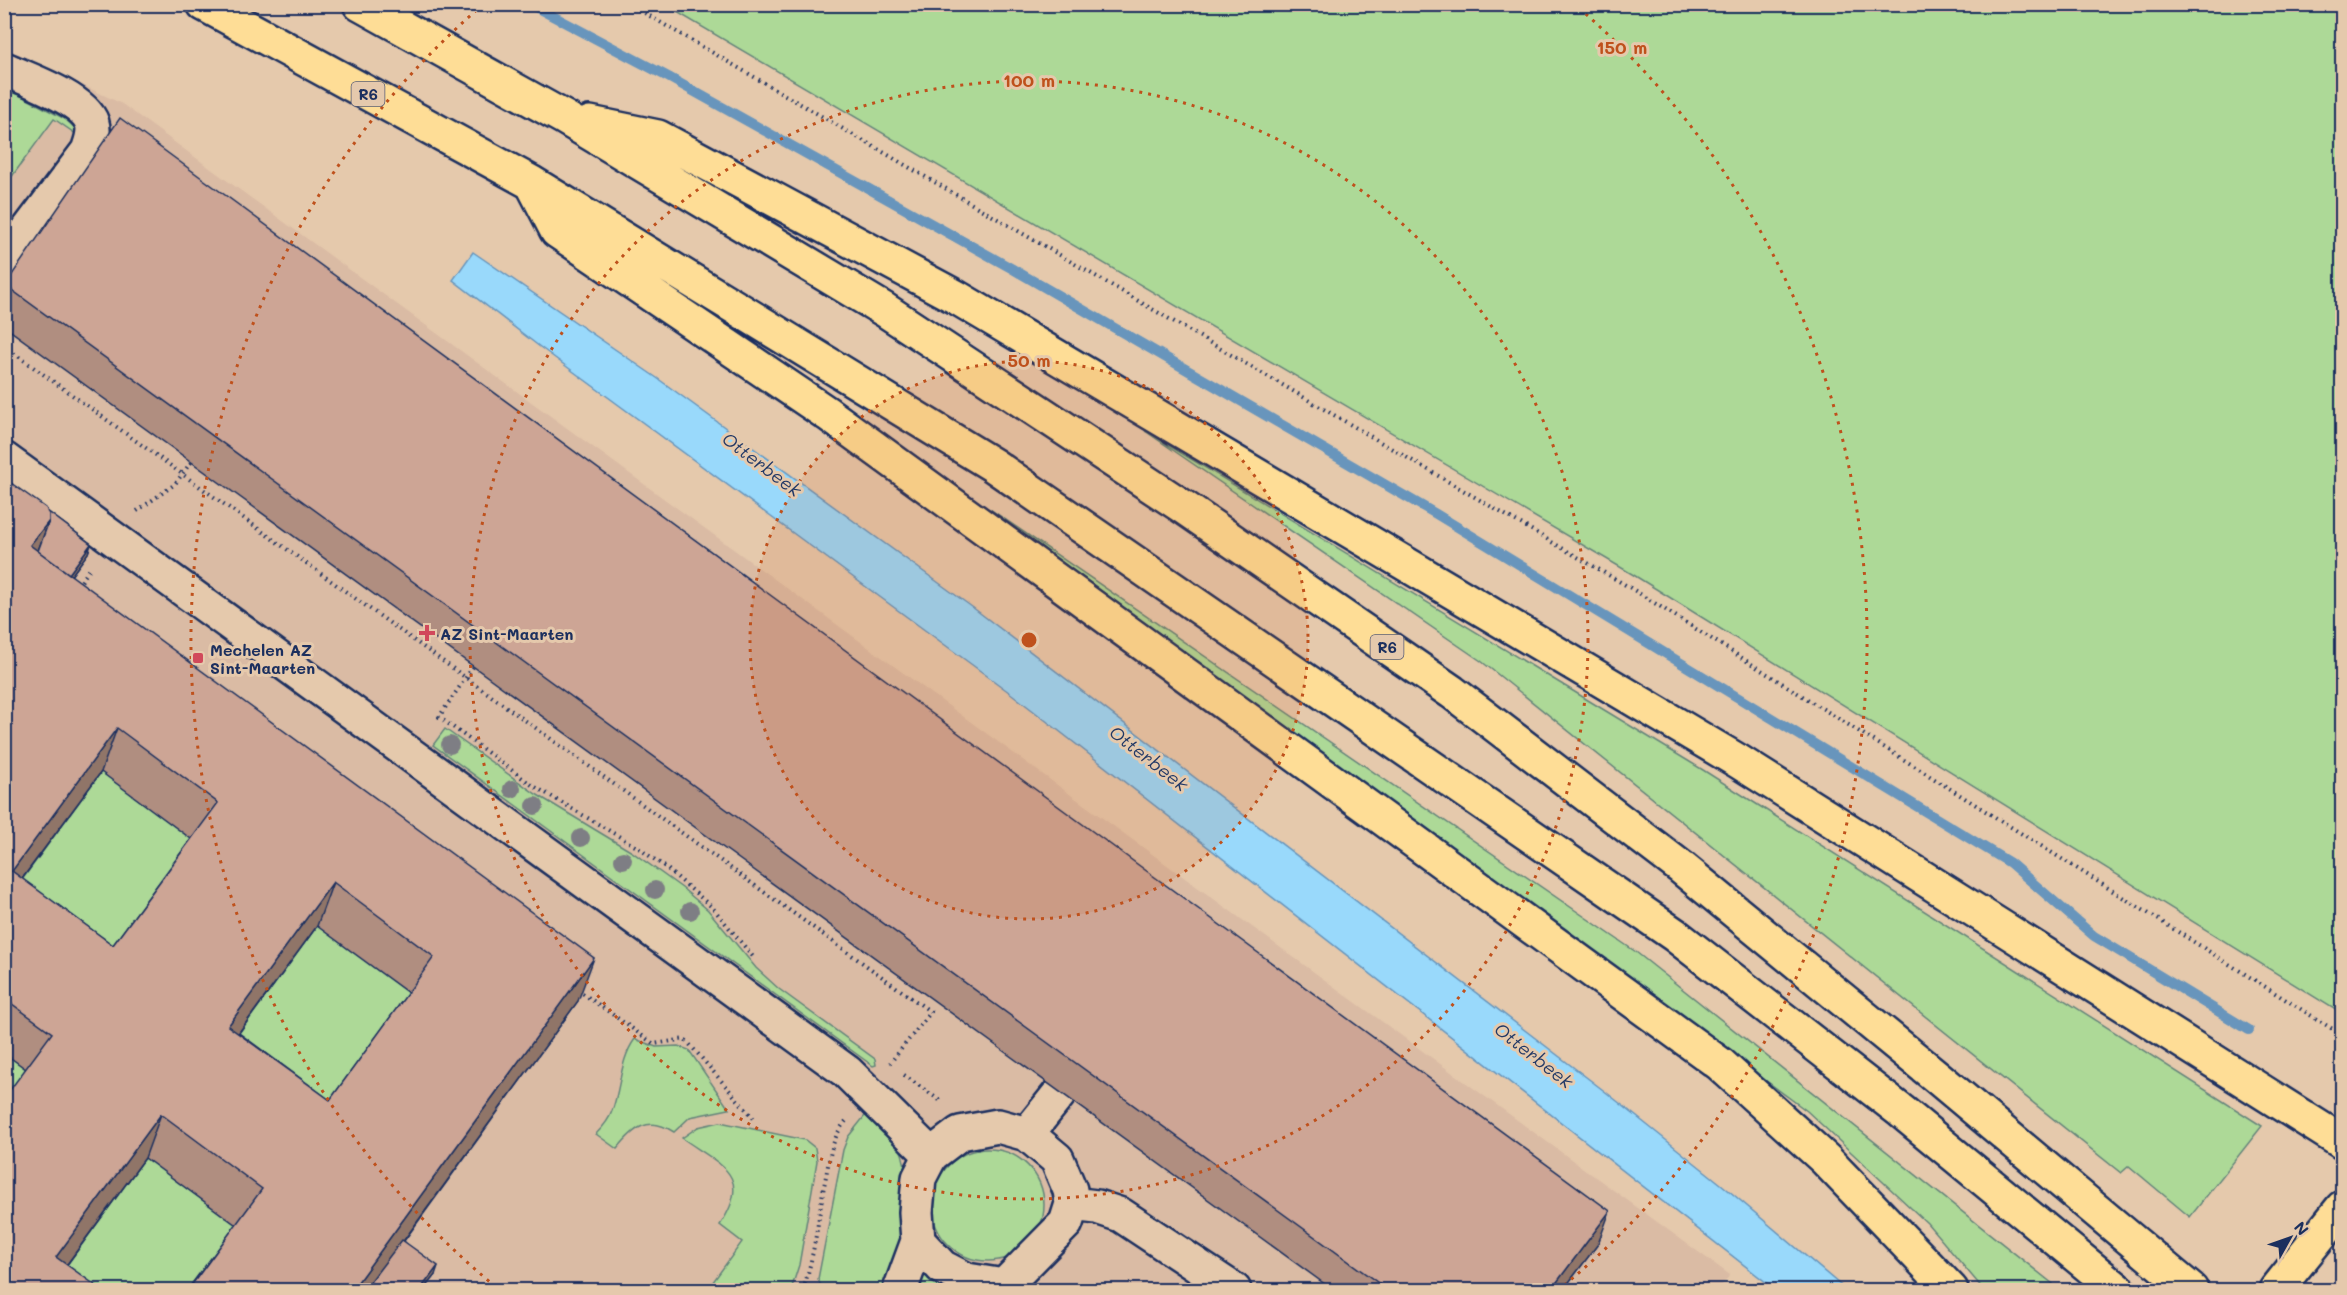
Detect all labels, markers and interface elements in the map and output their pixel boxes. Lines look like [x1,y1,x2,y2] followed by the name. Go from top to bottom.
[1597,35,1647,59] text: 150 m
[1003,68,1055,92] text: 100 m
[352,82,385,106] road number: R6
[1008,348,1050,372] text: 50 m
[717,426,807,502] water label: Otterbeek
[440,623,574,644] place label: AZ Sint-Maarten
[418,624,436,642] marker: AZ Sint-Maarten
[1019,630,1039,650] centre of rings
[1370,635,1404,659] road number: R6
[210,639,315,678] place label: Mechelen AZ Sint-Maarten
[191,651,205,665] marker: Mechelen AZ Sint-Maarten
[1105,720,1194,797] water label: Otterbeek
[1490,1017,1579,1094] water label: Otterbeek
[2260,1208,2320,1268] north arrow
[2290,1217,2314,1239] text: N

